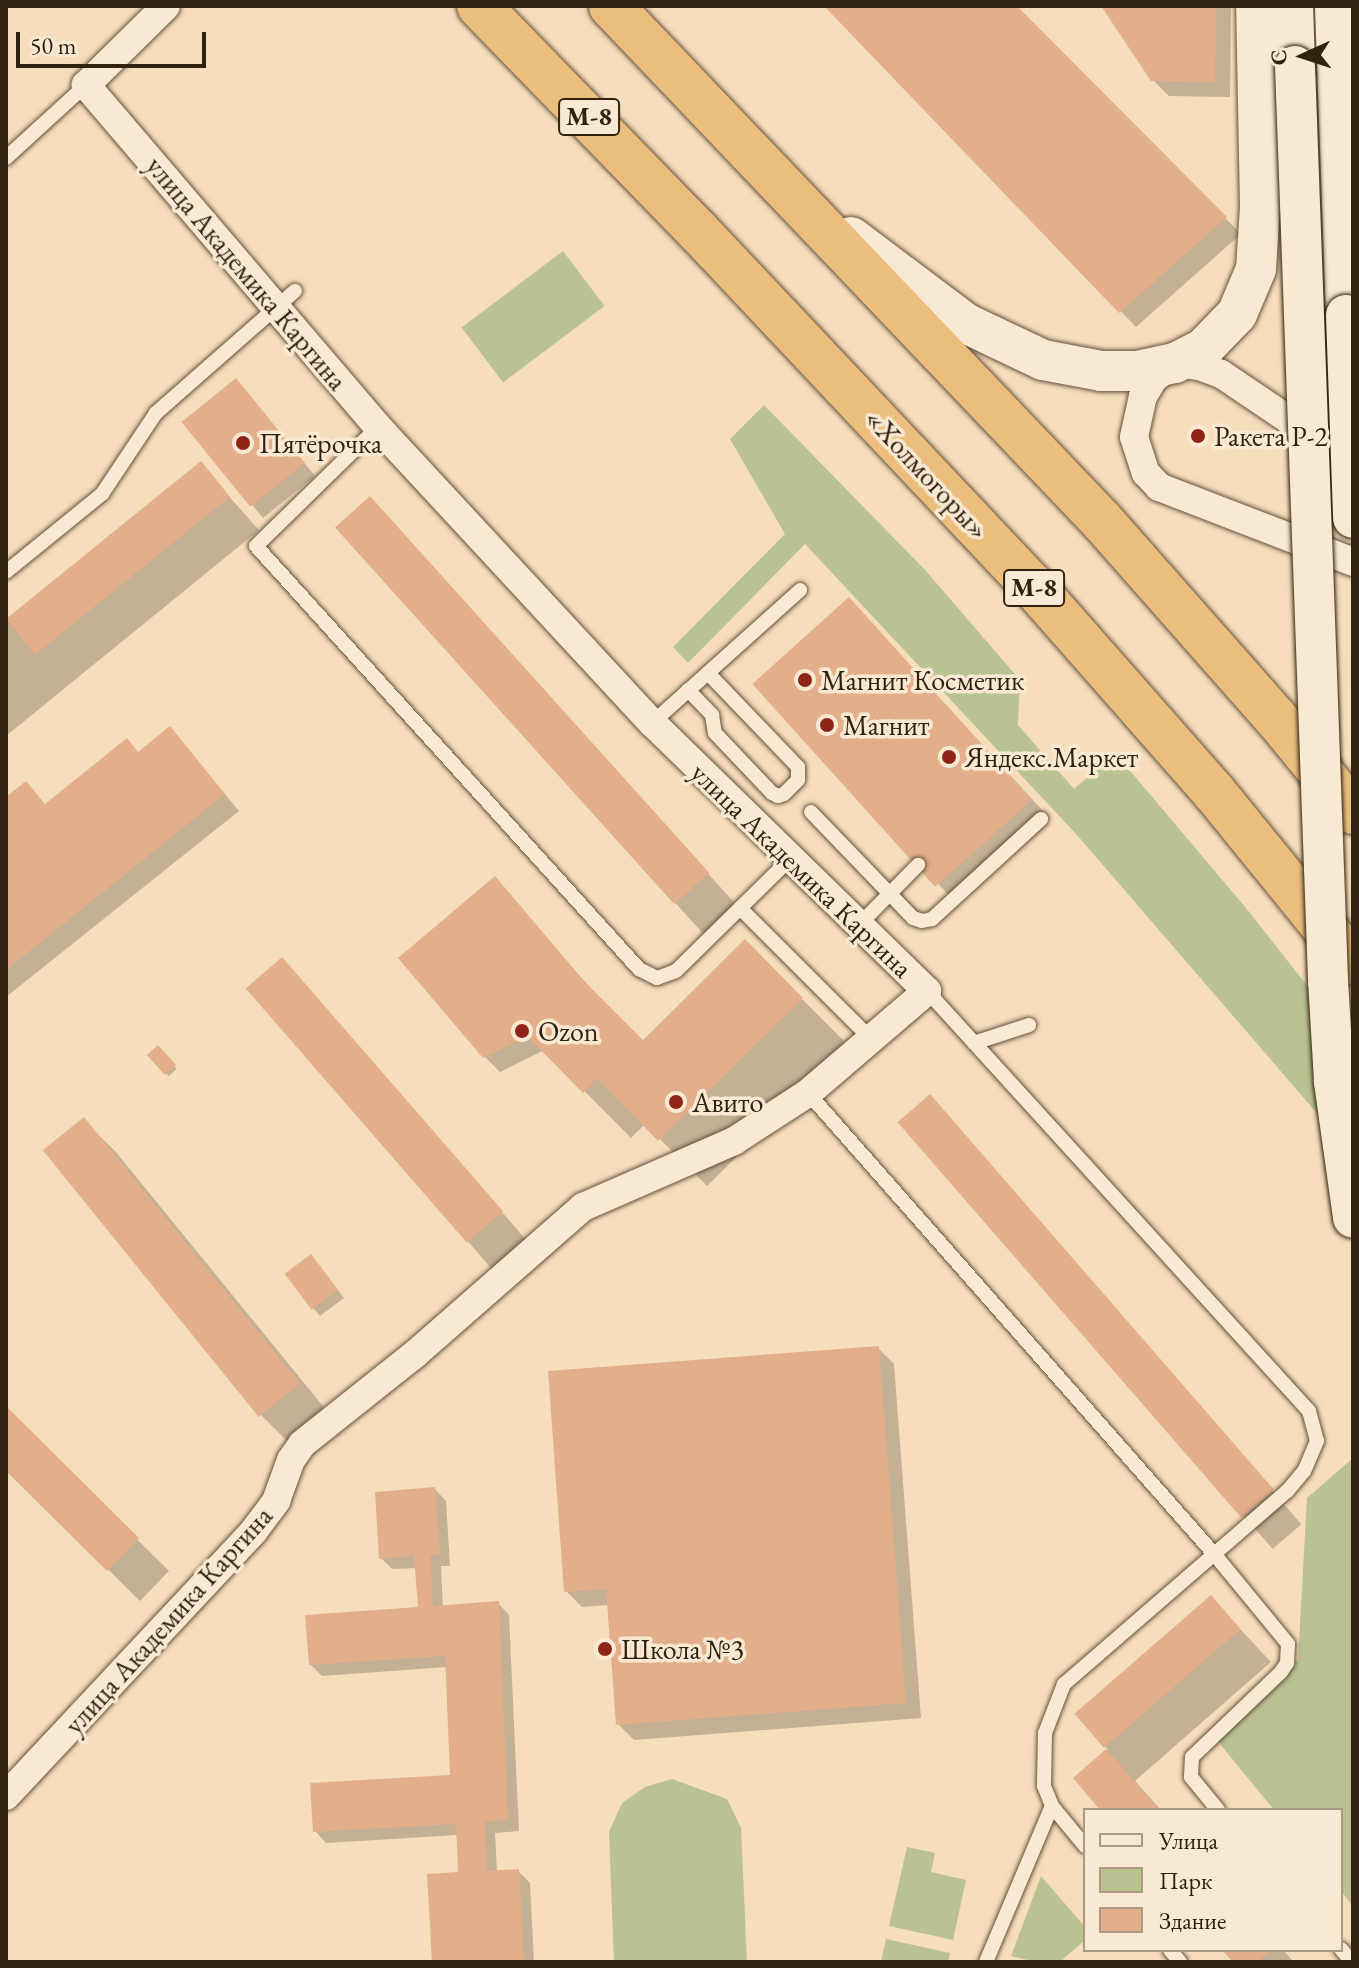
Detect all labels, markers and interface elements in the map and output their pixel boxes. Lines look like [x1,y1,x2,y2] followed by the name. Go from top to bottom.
[20,16,210,66] scale bar
[1263,16,1343,96] north arrow
[30,30,77,61] text: 50 m
[1264,49,1293,66] text: С
[557,95,621,139] road number: М-8
[139,149,355,397] street label: улица Академика Каргина
[858,402,996,546] street label: «Холмогоры»
[1214,419,1328,453] place label: Ракета Р-2
[259,426,382,460] place label: Пятёрочка
[1189,427,1207,445] marker: Ракета Р-2
[234,434,252,452] marker: Пятёрочка
[1002,566,1066,610] road number: М-8
[821,663,1024,697] place label: Магнит Косметик
[796,671,814,689] marker: Магнит Косметик
[843,708,930,742] place label: Магнит
[818,716,836,734] marker: Магнит
[965,740,1138,774] place label: Яндекс.Маркет
[940,748,958,766] marker: Яндекс.Маркет
[684,756,920,984] street label: улица Академика Каргина
[538,1014,599,1048] place label: Ozon
[513,1022,531,1040] marker: Ozon
[692,1085,763,1119] place label: Авито
[667,1093,685,1111] marker: Авито
[57,1499,279,1741] street label: улица Академика Каргина
[621,1632,744,1666] place label: Школа №3
[596,1640,614,1658] marker: Школа №3
[1083,1808,1343,1952] legend
[1159,1825,1218,1856] text: Улица
[1159,1865,1212,1896] text: Парк
[1159,1905,1226,1936] text: Здание

